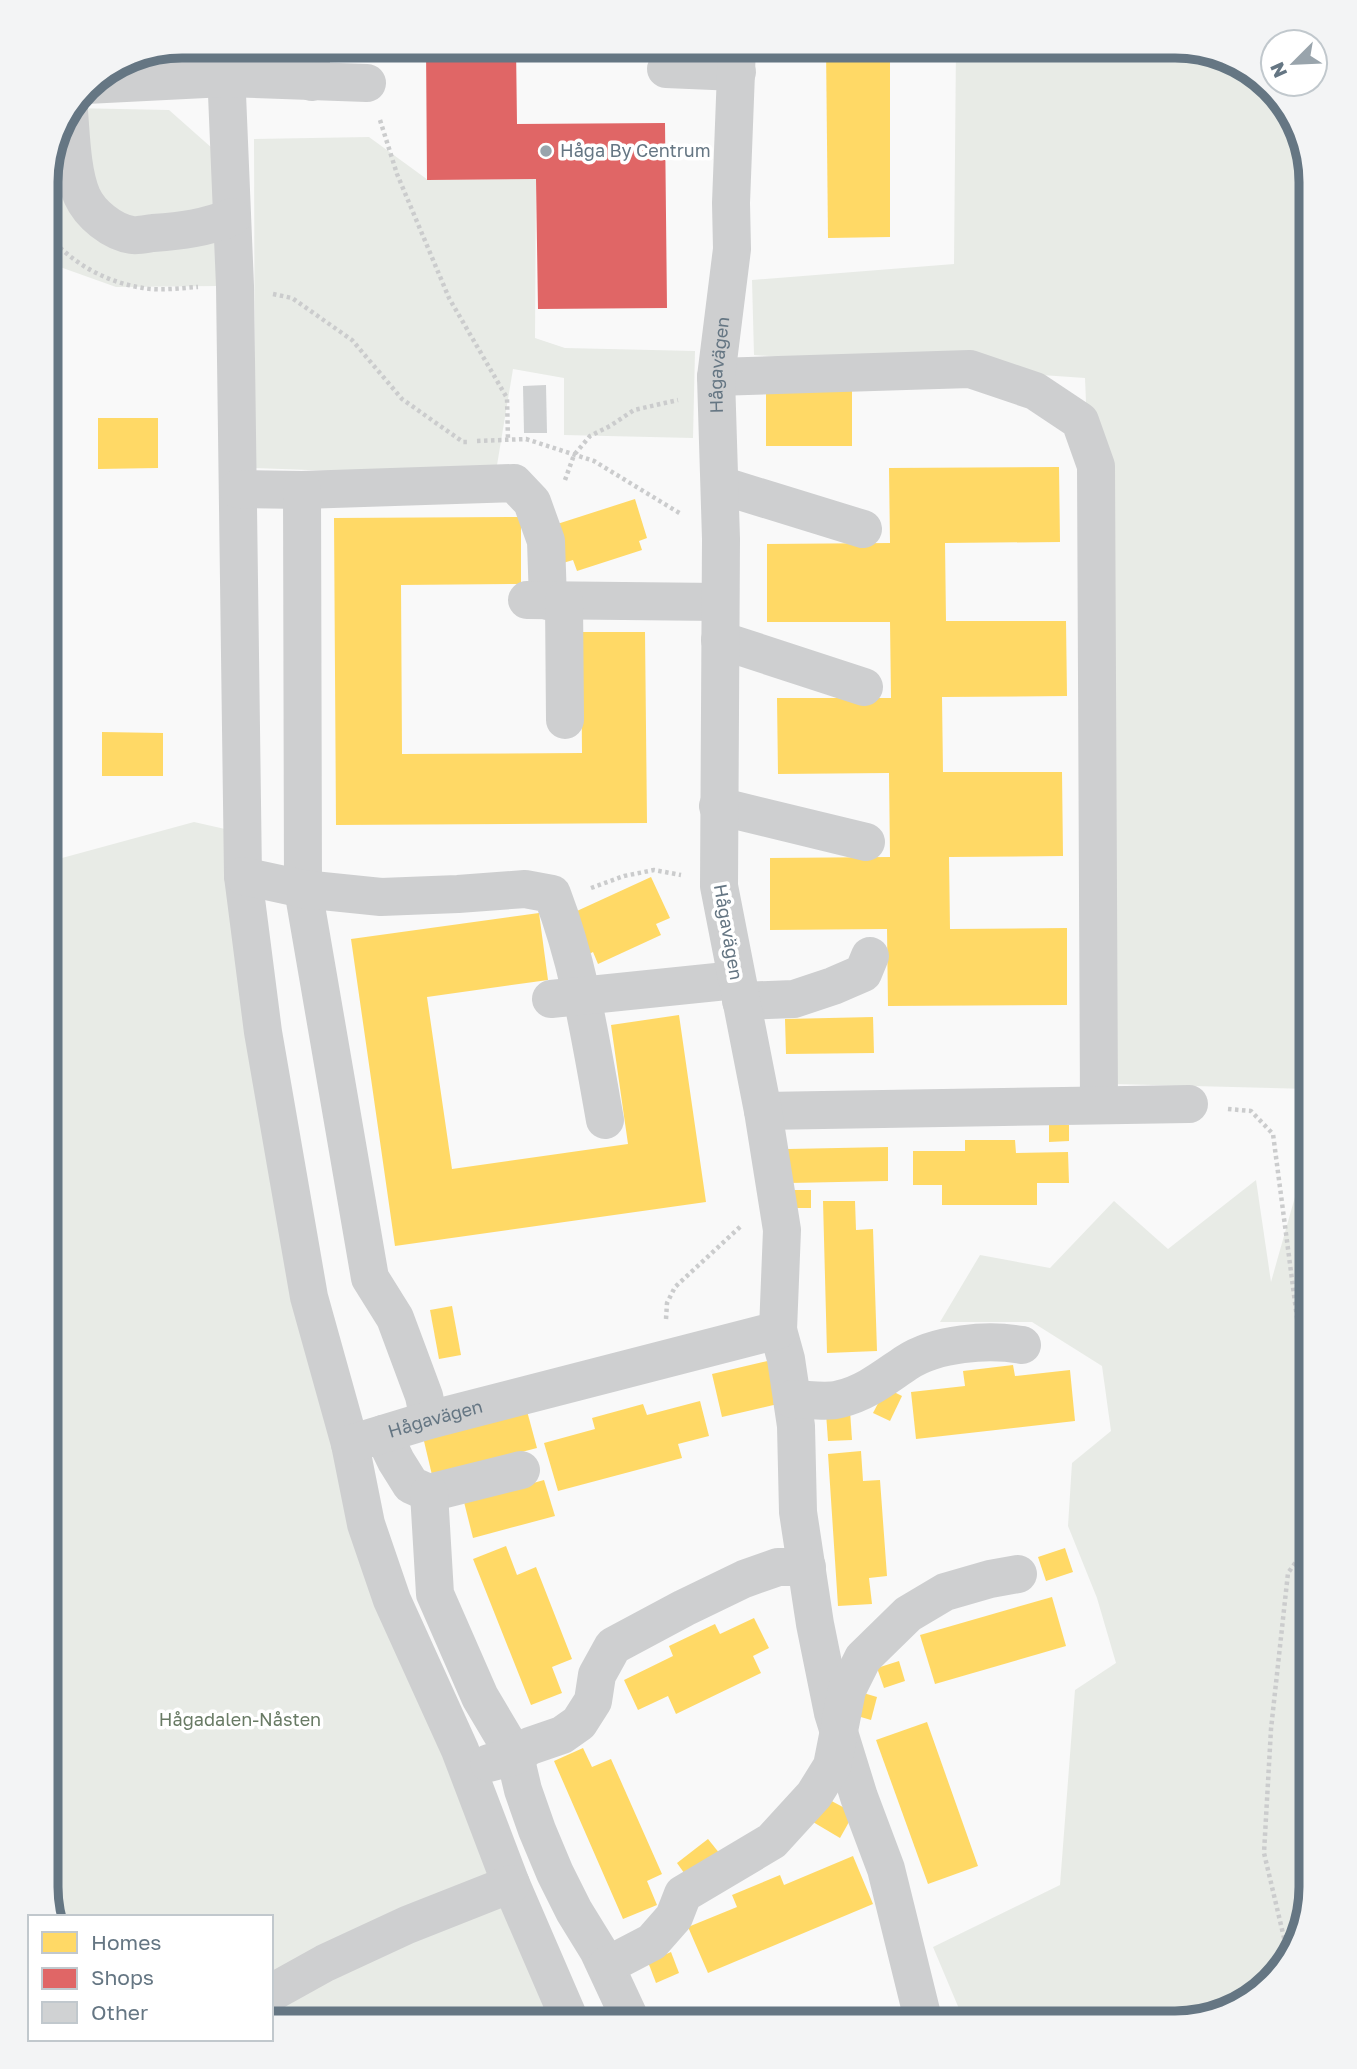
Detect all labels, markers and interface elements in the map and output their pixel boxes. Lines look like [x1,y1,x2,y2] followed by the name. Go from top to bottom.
[1259,28,1329,98] north arrow
[1265,59,1291,81] text: N
[560,139,711,161] place label: Håga By Centrum
[538,143,554,159] marker: Håga By Centrum
[704,315,733,414] street label: Hågavägen
[710,882,748,982] street label: Hågavägen
[385,1395,485,1442] street label: Hågavägen
[159,1708,321,1730] park label: Hågadalen-Nåsten
[28,1915,273,2041] legend
[91,1929,161,1955] text: Homes
[91,1964,154,1990] text: Shops
[91,1999,148,2025] text: Other

